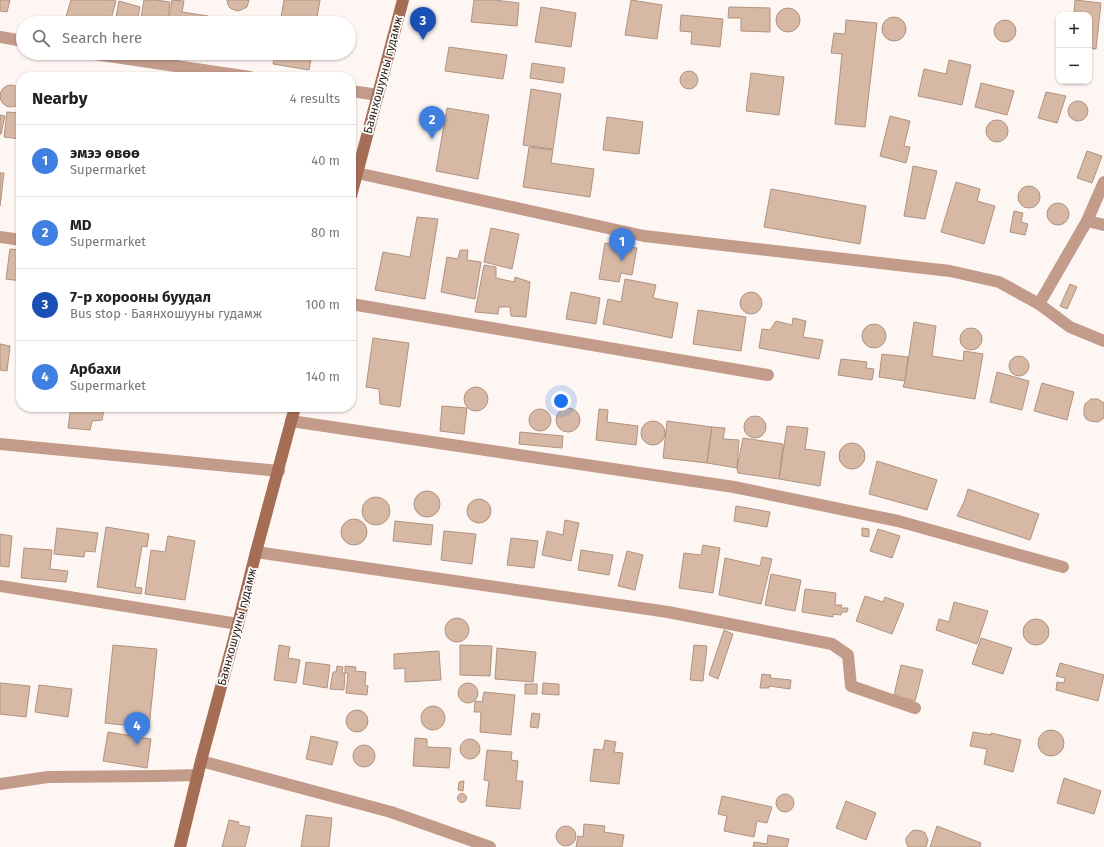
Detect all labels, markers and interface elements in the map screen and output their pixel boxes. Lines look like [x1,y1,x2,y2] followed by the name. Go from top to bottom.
[410,7,436,40] pin: 3
[1056,12,1092,84] map controls
[1056,12,1092,48] button: +
[361,14,406,135] street label: Баянхошууны гудамж
[16,16,356,60] search box
[30,27,52,49] icon: search
[62,29,142,47] text: Search here
[1056,48,1092,84] button: −
[32,88,87,109] text: Nearby
[290,91,340,106] text: 4 results
[419,106,445,139] pin: 2
[70,144,140,162] text: эмээ өвөө
[42,153,48,168] text: 1
[311,153,340,168] text: 40 m
[70,162,146,177] text: Supermarket
[70,216,92,234] text: MD
[42,225,48,240] text: 2
[311,225,340,240] text: 80 m
[609,228,635,261] pin: 1
[70,234,146,249] text: Supermarket
[70,288,211,306] text: 7-р хорооны буудал
[42,297,48,312] text: 3
[305,297,340,312] text: 100 m
[70,306,262,321] text: Bus stop · Баянхошууны гудамж
[70,360,121,378] text: Арбахи
[41,369,49,384] text: 4
[306,369,340,384] text: 140 m
[70,378,146,393] text: Supermarket
[551,391,571,411] your location
[215,566,260,687] street label: Баянхошууны гудамж
[124,712,150,745] pin: 4

